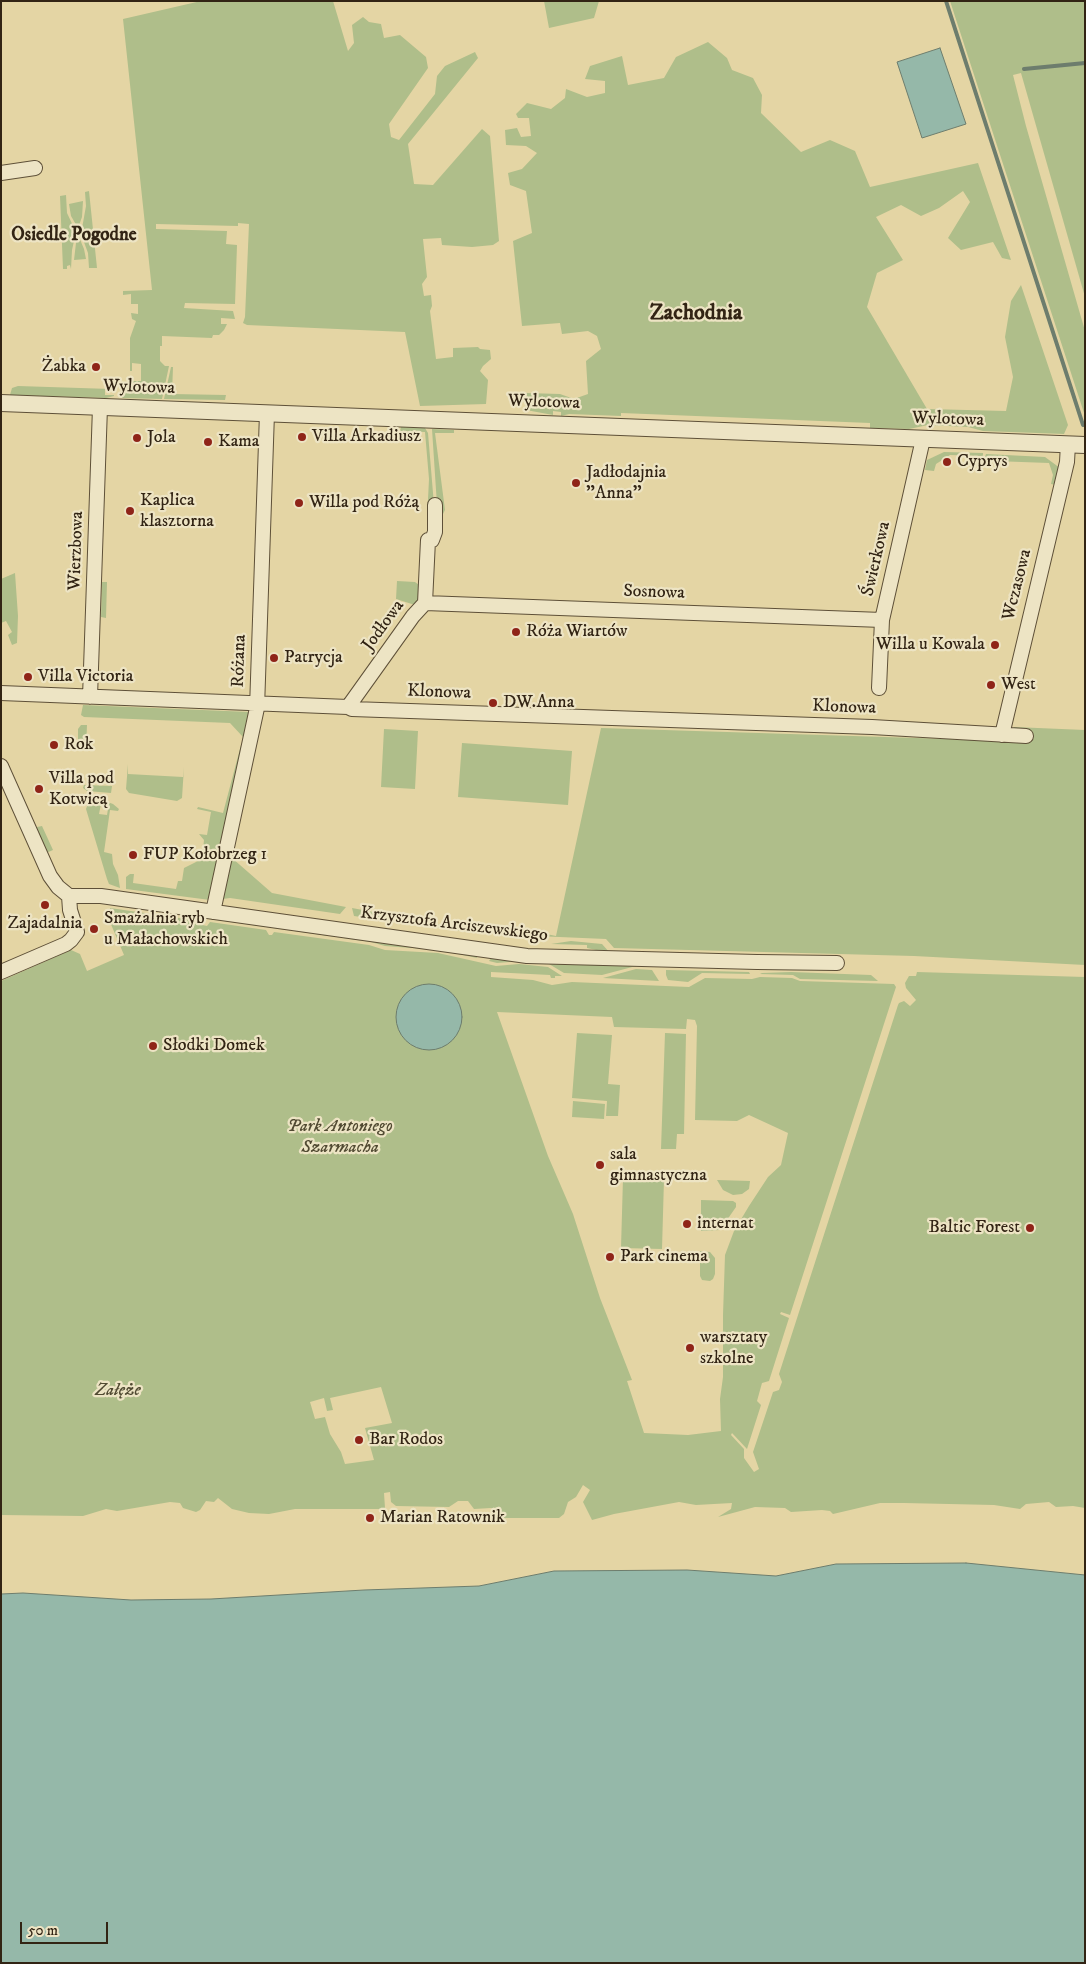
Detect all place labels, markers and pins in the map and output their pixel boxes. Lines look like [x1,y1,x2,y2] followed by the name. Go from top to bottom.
[42,356,86,378] place label: Żabka
[90,361,102,373] marker: Żabka
[312,426,421,448] place label: Villa Arkadiusz
[147,427,176,449] place label: Jola
[218,431,259,453] place label: Kama
[296,431,308,443] marker: Villa Arkadiusz
[131,432,143,444] marker: Jola
[202,436,214,448] marker: Kama
[957,451,1008,473] place label: Cyprys
[941,456,953,468] marker: Cyprys
[586,462,666,504] place label: Jadłodajnia "Anna"
[570,477,582,489] marker: Jadłodajnia "Anna"
[140,490,214,532] place label: Kaplica klasztorna
[309,492,419,514] place label: Willa pod Różą
[293,497,305,509] marker: Willa pod Różą
[124,505,136,517] marker: Kaplica klasztorna
[526,621,627,643] place label: Róża Wiartów
[510,626,522,638] marker: Róża Wiartów
[876,634,985,656] place label: Willa u Kowala
[989,639,1001,651] marker: Willa u Kowala
[284,647,343,669] place label: Patrycja
[268,652,280,664] marker: Patrycja
[38,666,133,688] place label: Villa Victoria
[22,671,34,683] marker: Villa Victoria
[1001,674,1036,696] place label: West
[985,679,997,691] marker: West
[503,692,574,714] place label: DW.Anna
[487,697,499,709] marker: DW.Anna
[64,734,94,756] place label: Rok
[48,739,60,751] marker: Rok
[49,768,114,811] place label: Villa pod Kotwicą
[33,783,45,795] marker: Villa pod Kotwicą
[143,844,267,866] place label: FUP Kołobrzeg 1
[127,849,139,861] marker: FUP Kołobrzeg 1
[39,899,51,911] marker: Zajadalnia
[104,908,228,951] place label: Smażalnia ryb u Małachowskich
[8,913,82,935] place label: Zajadalnia
[88,923,100,935] marker: Smażalnia ryb u Małachowskich
[163,1035,265,1057] place label: Słodki Domek
[147,1040,159,1052] marker: Słodki Domek
[610,1144,707,1186] place label: sala gimnastyczna
[594,1159,606,1171] marker: sala gimnastyczna
[697,1213,754,1235] place label: internat
[929,1217,1020,1239] place label: Baltic Forest
[681,1218,693,1230] marker: internat
[1024,1222,1036,1234] marker: Baltic Forest
[620,1246,708,1268] place label: Park cinema
[604,1251,616,1263] marker: Park cinema
[700,1327,767,1370] place label: warsztaty szkolne
[684,1342,696,1354] marker: warsztaty szkolne
[369,1429,443,1451] place label: Bar Rodos
[353,1434,365,1446] marker: Bar Rodos
[380,1507,505,1529] place label: Marian Ratownik
[364,1512,376,1524] marker: Marian Ratownik

